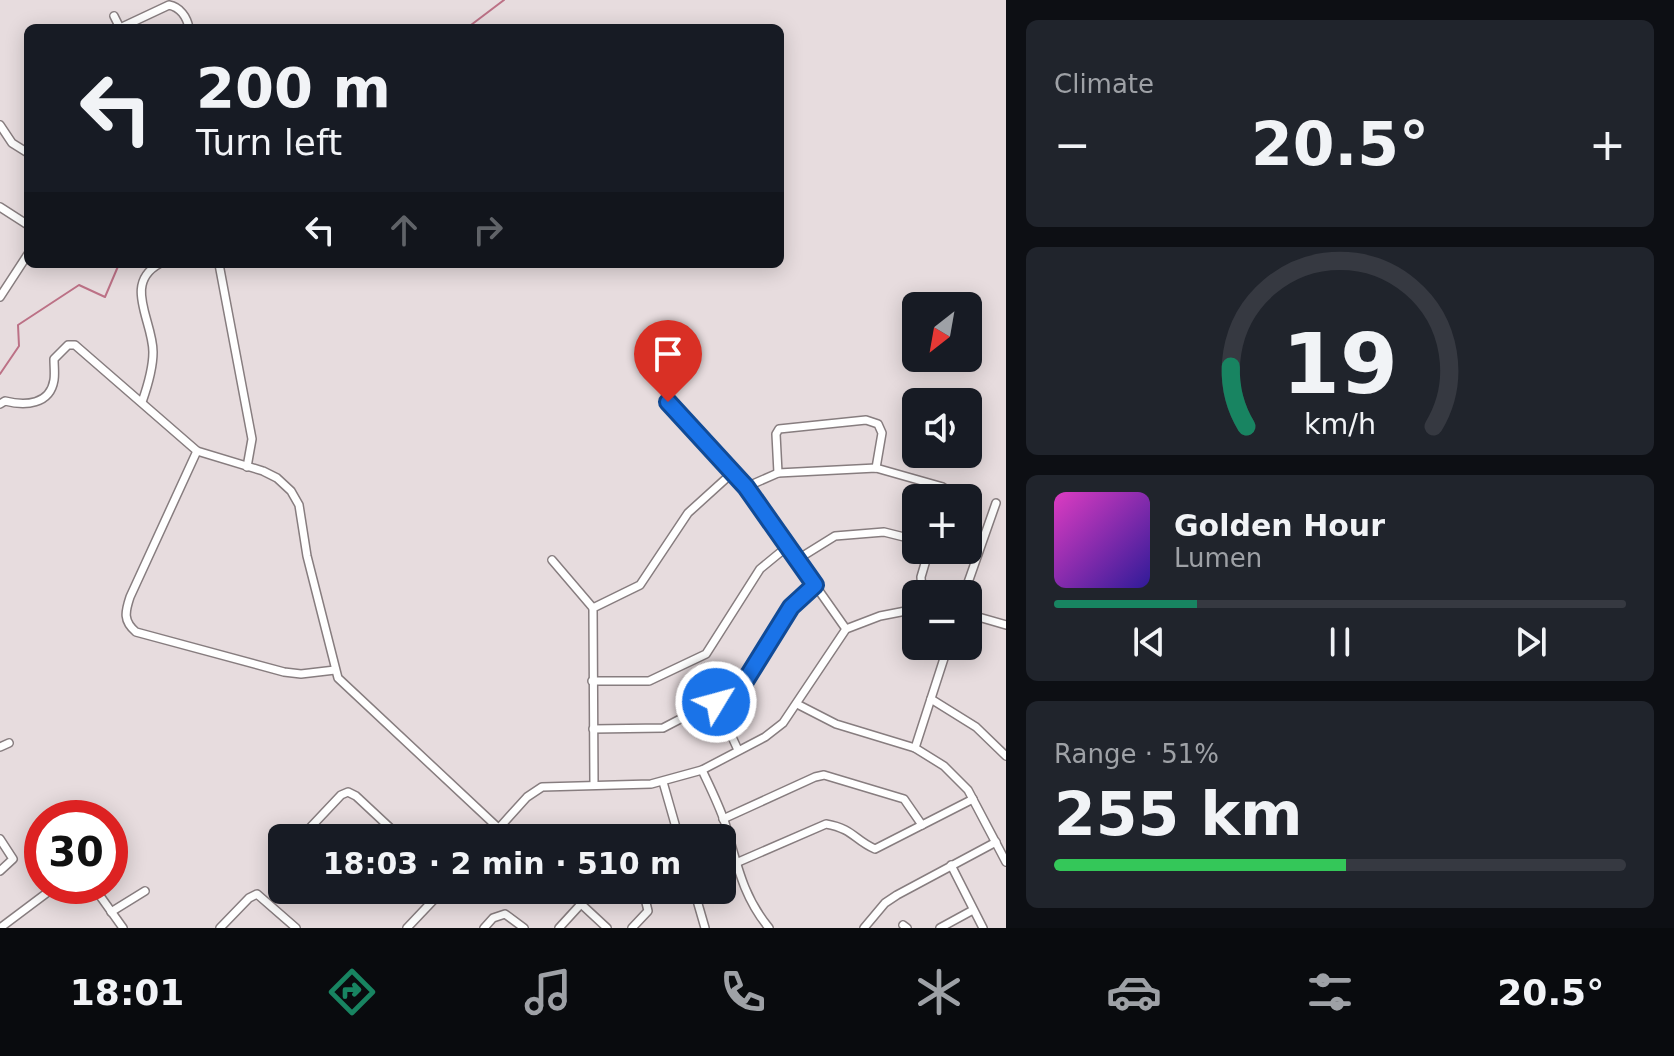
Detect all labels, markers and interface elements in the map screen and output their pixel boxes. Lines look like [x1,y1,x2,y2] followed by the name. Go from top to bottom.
[196,55,391,120] text: 200 m
[64,56,168,160] icon: left
[1054,69,1154,99] text: Climate
[1251,109,1429,179] text: 20.5°
[1054,119,1091,170] text: −
[1589,119,1626,170] text: +
[196,122,342,163] text: Turn left
[298,208,342,252] icon: left
[382,208,426,252] icon: ahead
[466,208,510,252] icon: right
[902,292,982,372] north arrow
[902,292,982,660] map controls
[1282,315,1398,412] text: 19
[634,320,702,402] pin
[646,332,690,376] icon: arrive
[902,388,982,468] button: sound
[1304,407,1376,441] text: km/h
[902,484,982,564] button: +
[1174,508,1385,543] text: Golden Hour
[1174,543,1262,573] text: Lumen
[902,580,982,660] button: −
[1127,620,1171,664] icon: previous
[1318,620,1362,664] icon: pause
[1509,620,1553,664] icon: next
[674,660,758,744] position arrow
[1054,739,1219,769] text: Range · 51%
[1054,779,1303,849] text: 255 km
[24,800,128,904] speed limit sign: 30
[323,846,681,881] text: 18:03 · 2 min · 510 m
[324,964,380,1020] icon: directions
[520,964,576,1020] icon: music
[715,964,771,1020] icon: phone
[911,964,967,1020] icon: climate
[1106,964,1162,1020] icon: car
[1302,964,1358,1020] icon: filters
[70,972,184,1013] text: 18:01
[1497,972,1604,1013] text: 20.5°

